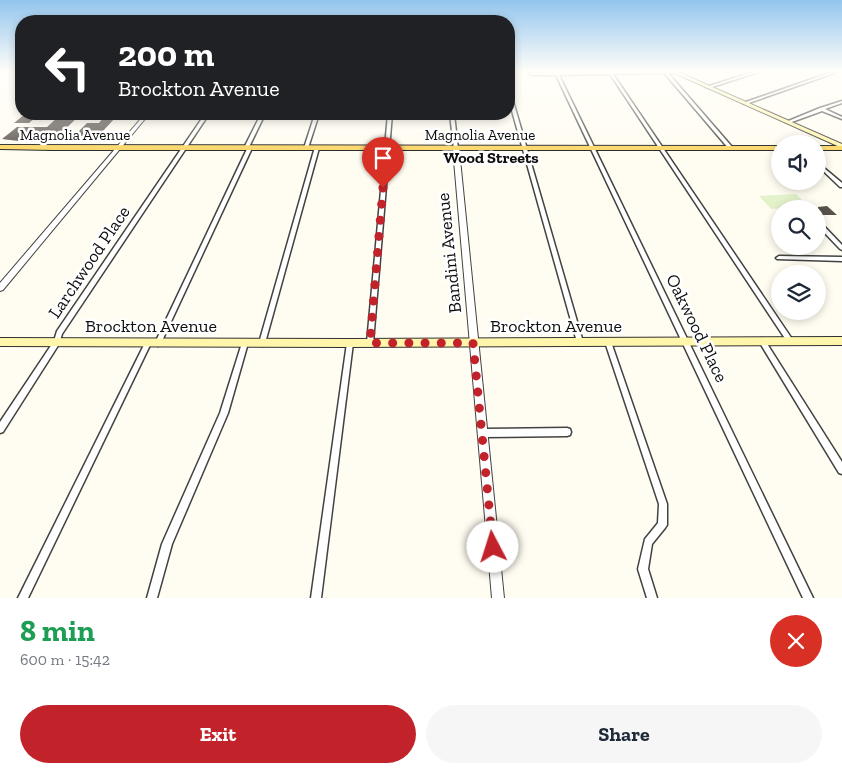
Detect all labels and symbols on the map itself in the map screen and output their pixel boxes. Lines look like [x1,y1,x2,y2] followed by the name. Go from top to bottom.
[20,126,130,144] street label: Magnolia Avenue
[425,126,535,144] street label: Magnolia Avenue
[362,137,404,188] pin
[443,148,539,167] district label: Wood Streets
[432,192,466,314] street label: Bandini Avenue
[43,202,135,322] street label: Larchwood Place
[661,270,733,386] street label: Oakwood Place
[85,315,217,337] street label: Brockton Avenue
[490,315,622,337] street label: Brockton Avenue
[466,520,518,572] position arrow

